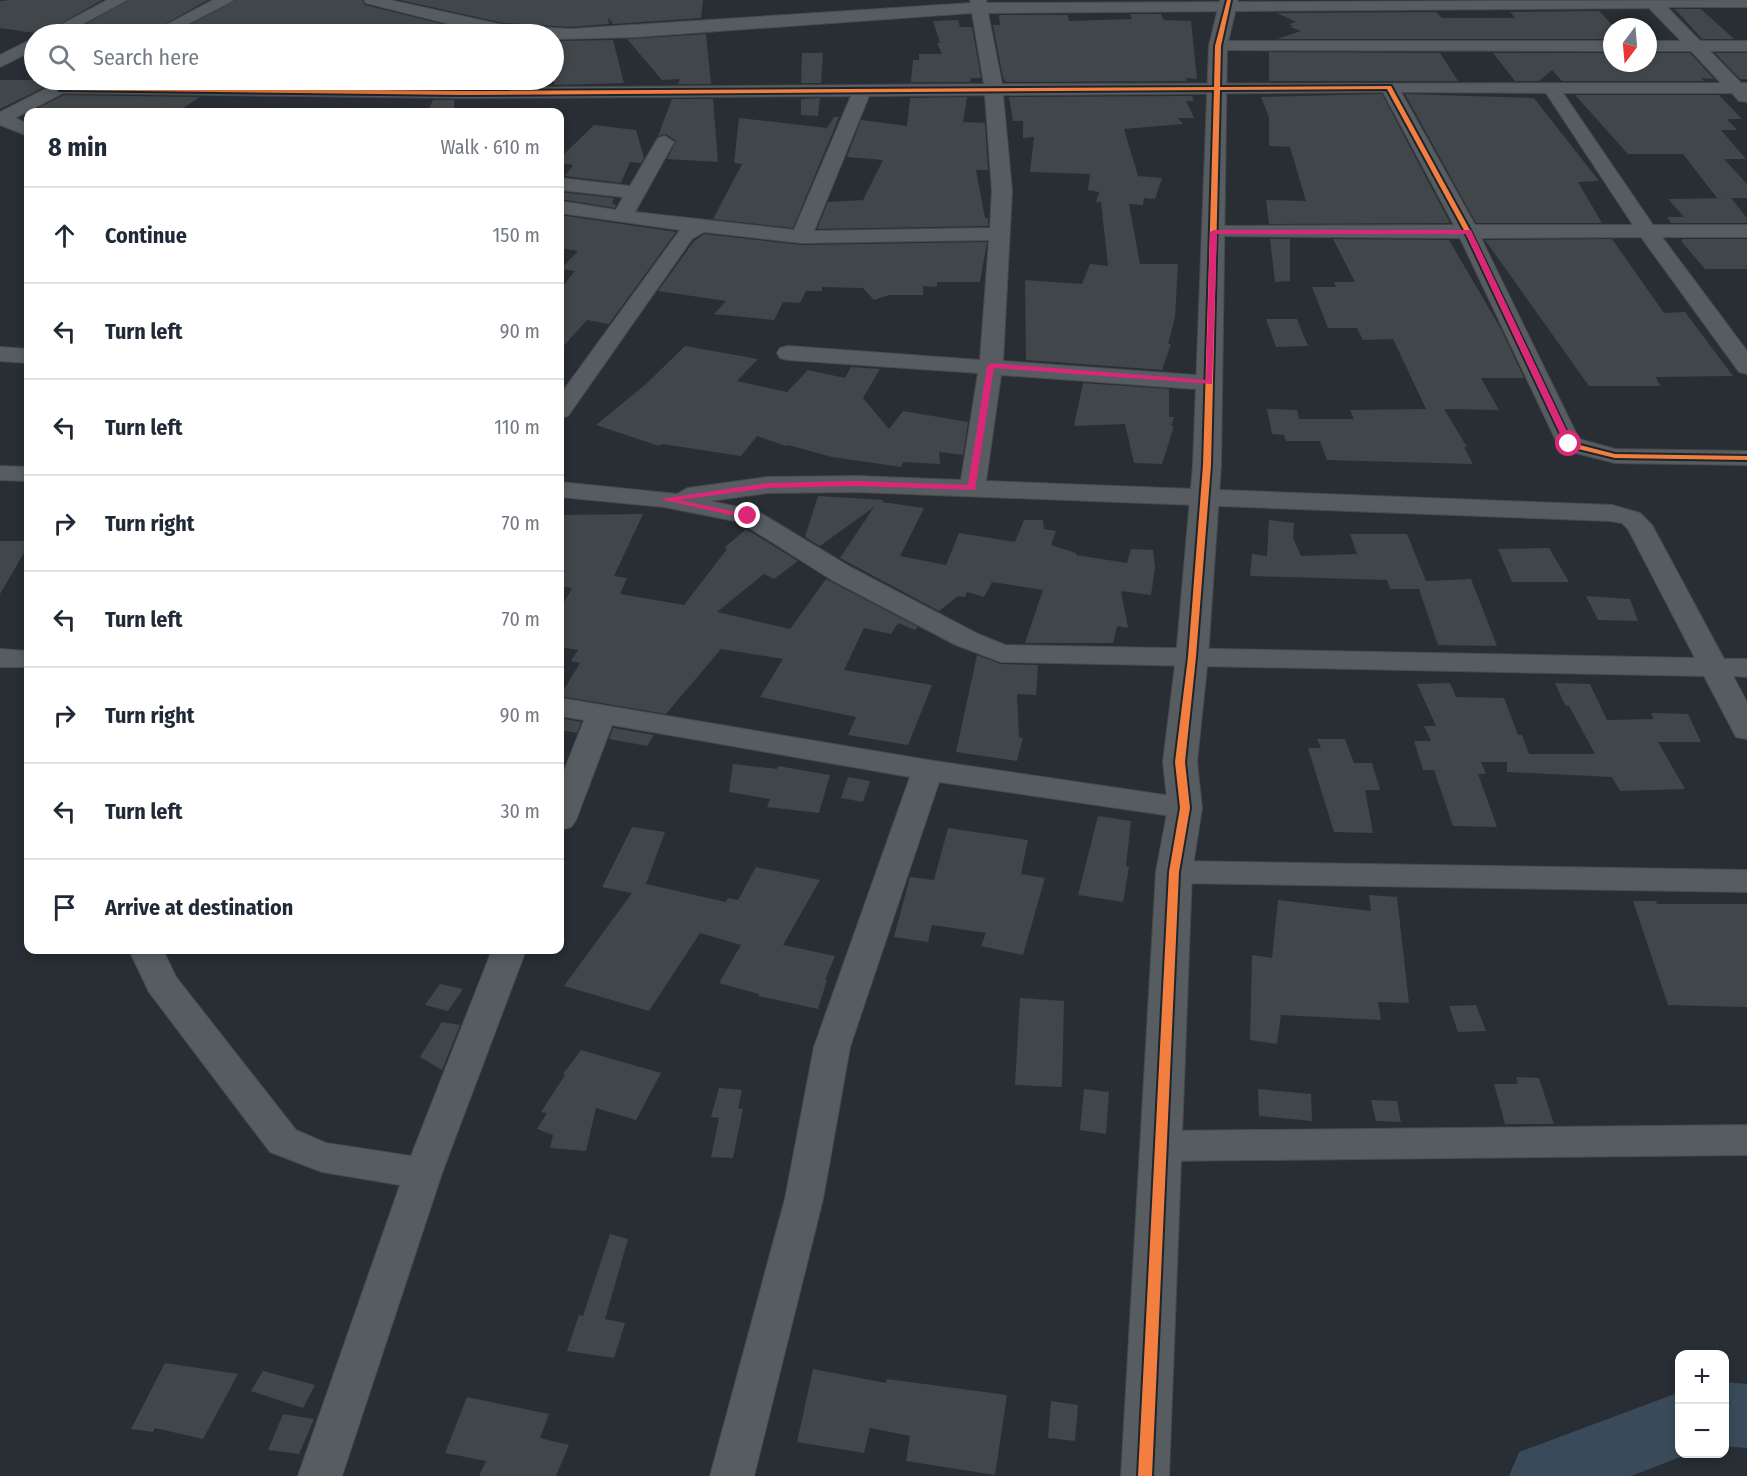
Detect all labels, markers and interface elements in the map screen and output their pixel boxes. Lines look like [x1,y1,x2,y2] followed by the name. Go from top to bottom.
[1603,18,1657,72] north arrow
[24,24,564,90] search box
[45,41,78,74] icon: search
[93,44,199,71] text: Search here
[48,132,107,163] text: 8 min
[440,135,540,159] text: Walk · 610 m
[48,219,81,252] icon: ahead
[105,222,187,249] text: Continue
[493,223,540,247] text: 150 m
[48,315,81,348] icon: left
[105,318,183,345] text: Turn left
[500,319,540,343] text: 90 m
[48,411,81,444] icon: left
[105,414,183,441] text: Turn left
[494,415,540,439] text: 110 m
[1555,430,1581,456] route start
[734,502,760,528] route end
[48,507,81,540] icon: right
[105,510,194,537] text: Turn right
[502,511,540,535] text: 70 m
[48,603,81,636] icon: left
[105,606,183,633] text: Turn left
[502,607,540,631] text: 70 m
[48,699,81,732] icon: right
[105,702,194,729] text: Turn right
[500,703,540,727] text: 90 m
[48,795,81,828] icon: left
[105,798,183,825] text: Turn left
[500,799,540,823] text: 30 m
[48,891,81,924] icon: arrive
[105,894,293,921] text: Arrive at destination
[1675,1350,1729,1458] map controls
[1675,1350,1729,1404] button: +
[1675,1404,1729,1458] button: −

